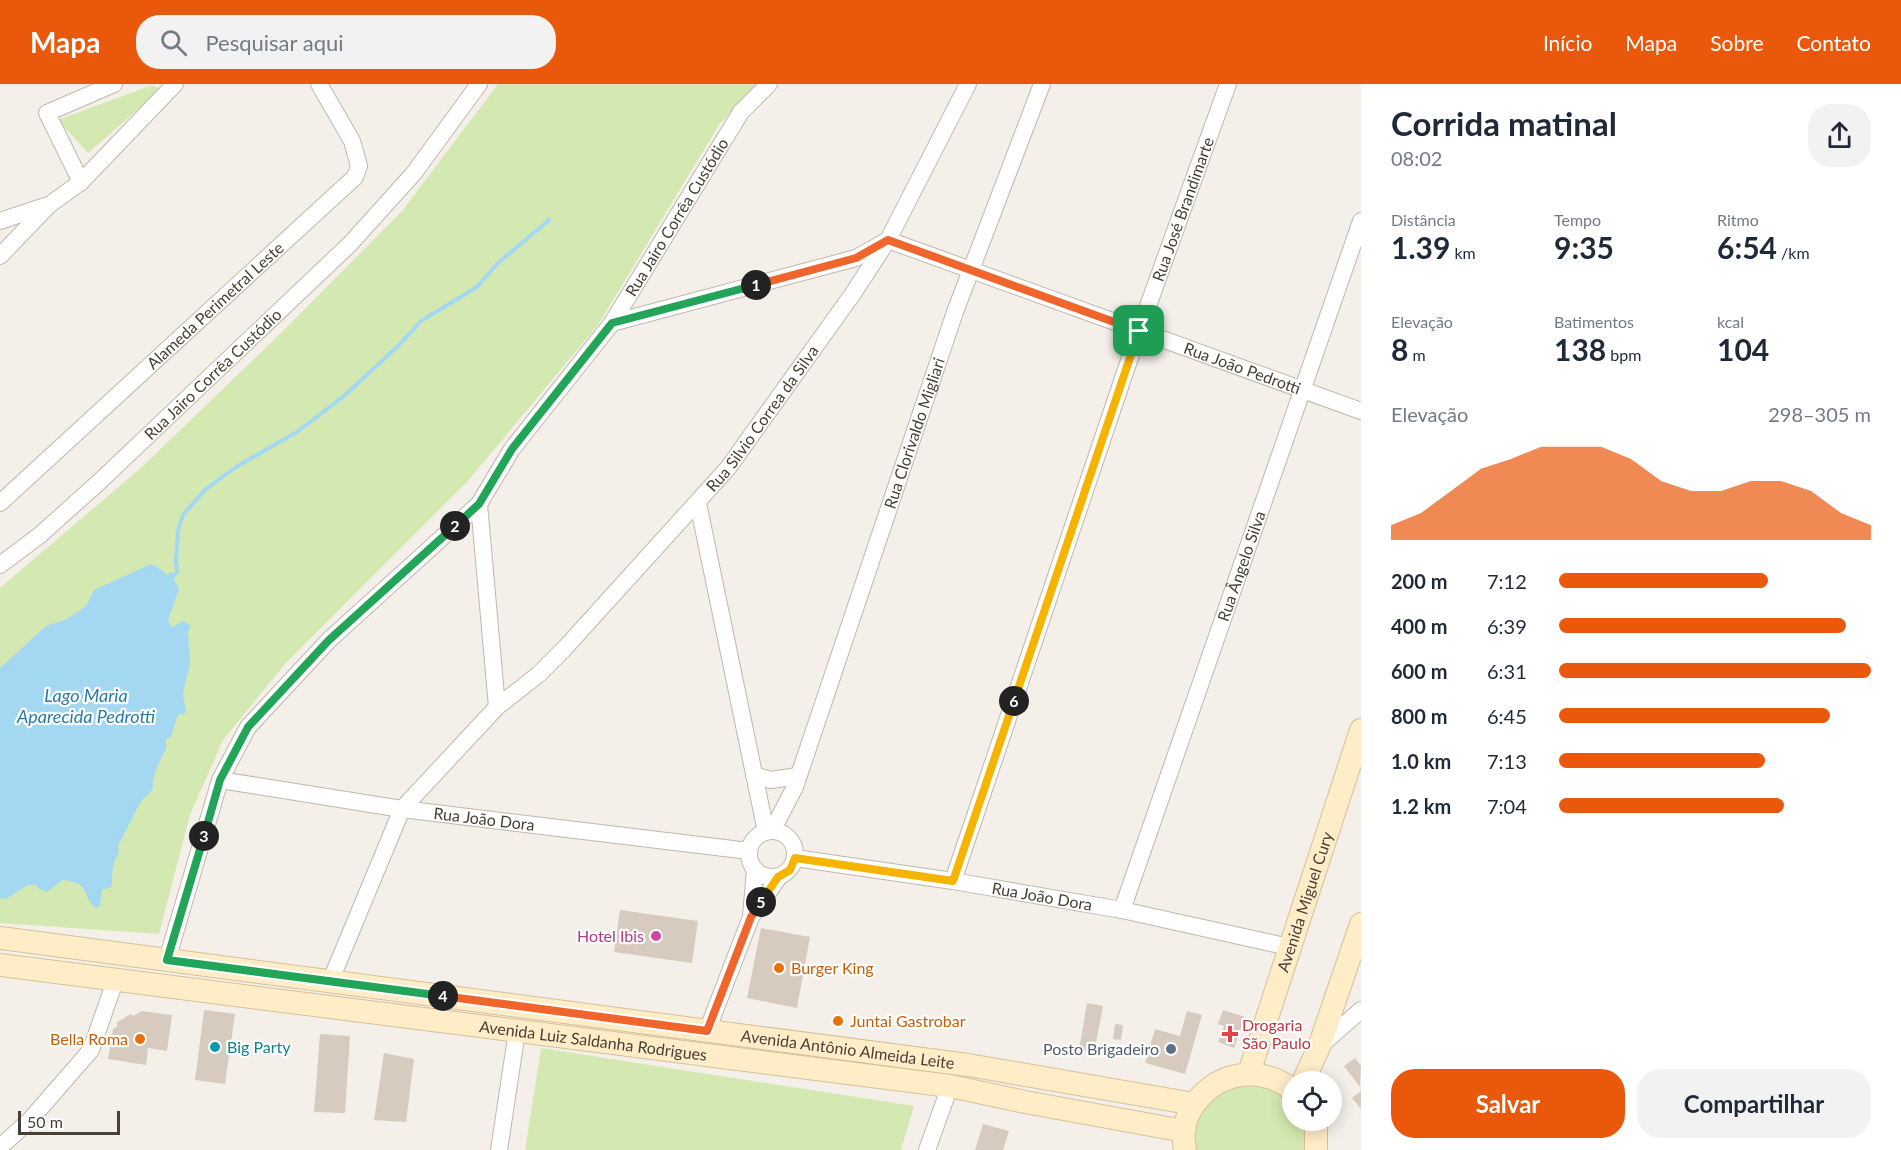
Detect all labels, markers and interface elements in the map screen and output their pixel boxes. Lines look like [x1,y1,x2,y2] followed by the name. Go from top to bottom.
[136,15,556,69] search box
[30,25,100,59] text: Mapa
[157,26,190,59] icon: search
[205,29,344,56] text: Pesquisar aqui
[1543,30,1592,55] text: Início
[1625,30,1677,55] text: Mapa
[1710,30,1763,55] text: Sobre
[1796,30,1871,55] text: Contato
[1391,103,1617,143] text: Corrida matinal
[1808,104,1871,167] button: share
[621,134,732,299] street label: Rua Jairo Corrêa Custódio
[1148,134,1217,284] street label: Rua José Brandimarte
[1391,146,1442,170] text: 08:02
[1391,210,1456,229] text: Distância
[1554,210,1601,229] text: Tempo
[1717,210,1759,229] text: Ritmo
[1391,229,1450,265] text: 1.39
[1554,229,1614,265] text: 9:35
[1717,229,1777,265] text: 6:54
[143,238,287,373] street label: Alameda Perimetral Leste
[1450,243,1476,262] text: km
[1777,243,1810,262] text: /km
[741,270,771,300] pin: 1
[751,275,761,294] text: 1
[140,304,285,443] street label: Rua Jairo Corrêa Custódio
[1113,305,1164,356] pin
[1391,312,1453,331] text: Elevação
[1554,312,1634,331] text: Batimentos
[1717,312,1744,331] text: kcal
[1122,314,1155,347] icon: arrive
[1391,331,1408,367] text: 8
[1554,331,1606,367] text: 138
[1717,331,1769,367] text: 104
[1182,338,1304,397] street label: Rua João Pedrotti
[702,341,822,495] street label: Rua Silvio Correa da Silva
[1408,345,1426,364] text: m
[1606,345,1641,364] text: bpm
[879,355,948,511] street label: Rua Clorivaldo Migliari
[1391,402,1468,426] text: Elevação
[1768,402,1871,426] text: 298–305 m
[1213,508,1269,624] street label: Rua Ângelo Silva
[440,511,470,541] pin: 2
[450,516,460,535] text: 2
[1391,569,1447,593] text: 200 m
[1487,569,1527,593] text: 7:12
[1391,614,1447,638] text: 400 m
[1487,614,1527,638] text: 6:39
[1391,659,1447,683] text: 600 m
[1487,659,1527,683] text: 6:31
[16,684,155,727] water label: Lago Maria Aparecida Pedrotti
[999,686,1029,716] pin: 6
[1009,691,1019,710] text: 6
[1391,704,1447,728] text: 800 m
[1487,704,1527,728] text: 6:45
[1391,749,1451,773] text: 1.0 km
[1487,749,1527,773] text: 7:13
[1391,794,1451,818] text: 1.2 km
[1487,794,1527,818] text: 7:04
[433,803,536,834] street label: Rua João Dora
[189,821,219,851] pin: 3
[199,826,209,845] text: 3
[1273,829,1336,974] street label: Avenida Miguel Cury
[990,878,1094,914] street label: Rua João Dora
[746,887,776,917] pin: 5
[756,892,766,911] text: 5
[577,926,644,945] place label: Hotel Ibis
[649,929,663,943] marker: Hotel Ibis
[791,958,874,977] place label: Burger King
[772,961,786,975] marker: Burger King
[428,981,458,1011] pin: 4
[438,986,448,1005] text: 4
[850,1011,966,1030] place label: Juntai Gastrobar
[831,1014,845,1028] marker: Juntai Gastrobar
[1242,1015,1311,1052] place label: Drogaria São Paulo
[478,1016,708,1064] street label: Avenida Luiz Saldanha Rodrigues
[740,1025,956,1072] street label: Avenida Antônio Almeida Leite
[1223,1027,1237,1041] marker: Drogaria São Paulo
[50,1029,128,1048] place label: Bella Roma
[133,1032,147,1046] marker: Bella Roma
[227,1037,291,1056] place label: Big Party
[1043,1039,1159,1058] place label: Posto Brigadeiro
[208,1040,222,1054] marker: Big Party
[1164,1042,1178,1056] marker: Posto Brigadeiro
[1391,1069,1625,1138] button: Salvar
[1637,1069,1871,1138] button: Compartilhar
[1282,1071,1342,1131] map controls
[1282,1071,1342,1131] button: locate
[18,1108,120,1136] scale bar
[27,1112,63,1131] text: 50 m

